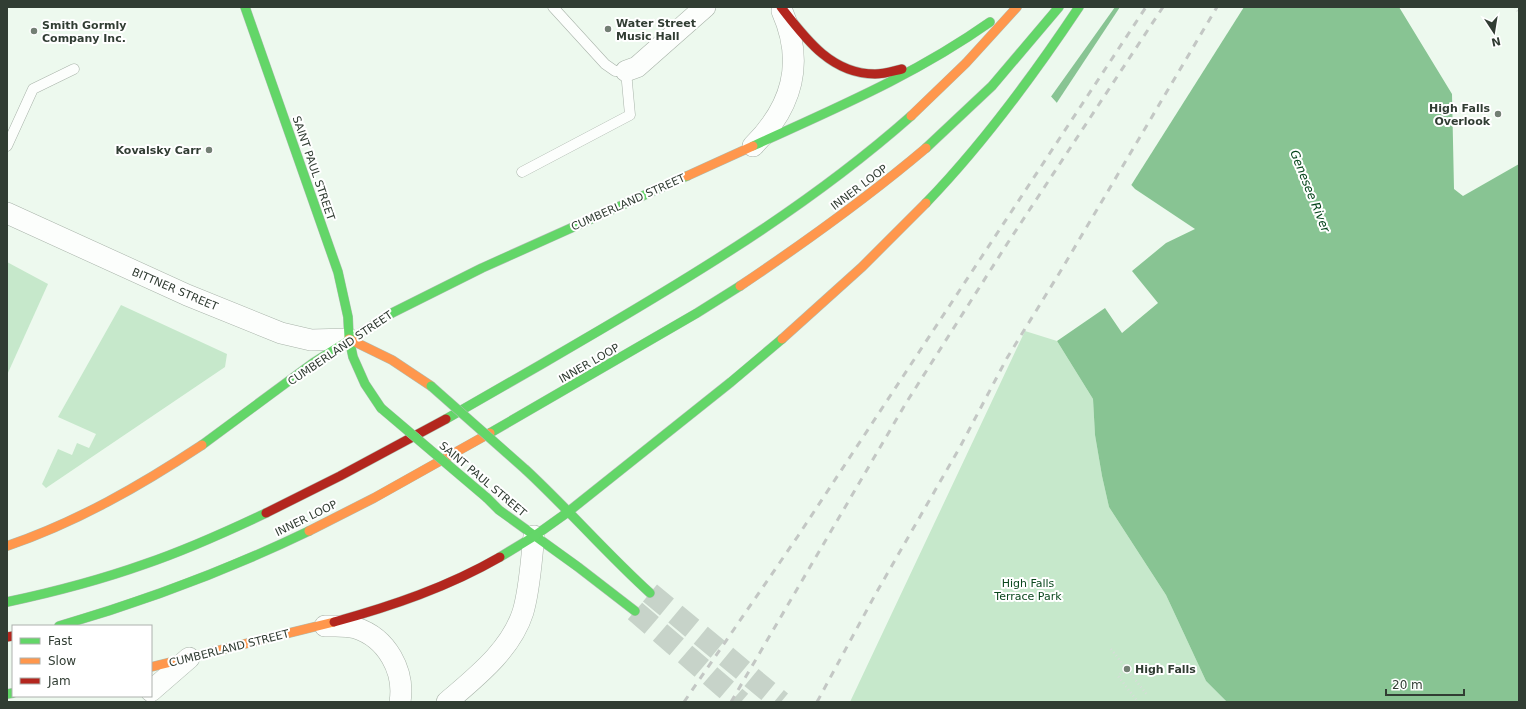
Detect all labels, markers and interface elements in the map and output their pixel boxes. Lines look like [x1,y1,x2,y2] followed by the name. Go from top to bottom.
[1474,12,1514,52] north arrow
[616,17,696,43] place label: Water Street Music Hall
[42,19,127,45] place label: Smith Gormly Company Inc.
[603,24,613,34] marker: Water Street Music Hall
[29,26,39,36] marker: Smith Gormly Company Inc.
[1490,34,1502,49] text: N
[1429,102,1491,128] place label: High Falls Overlook
[1493,109,1503,119] marker: High Falls Overlook
[290,114,338,222] street label: SAINT PAUL STREET
[116,144,202,157] place label: Kovalsky Carr
[204,145,214,155] marker: Kovalsky Carr
[1287,148,1333,235] water label: Genesee River
[828,162,890,213] street label: INNER LOOP
[569,171,687,233] street label: CUMBERLAND STREET
[130,265,220,314] street label: BITTNER STREET
[285,308,395,388] street label: CUMBERLAND STREET
[557,341,622,386] street label: INNER LOOP
[437,439,529,520] street label: SAINT PAUL STREET
[273,498,340,539] street label: INNER LOOP
[993,577,1062,603] park label: High Falls Terrace Park
[12,625,152,697] legend
[168,627,291,670] street label: CUMBERLAND STREET
[48,634,72,648] text: Fast
[48,654,76,668] text: Slow
[1135,663,1196,676] place label: High Falls
[1122,664,1132,674] marker: High Falls
[1386,671,1464,697] scale bar
[47,674,71,688] text: Jam
[1392,678,1423,692] text: 20 m

